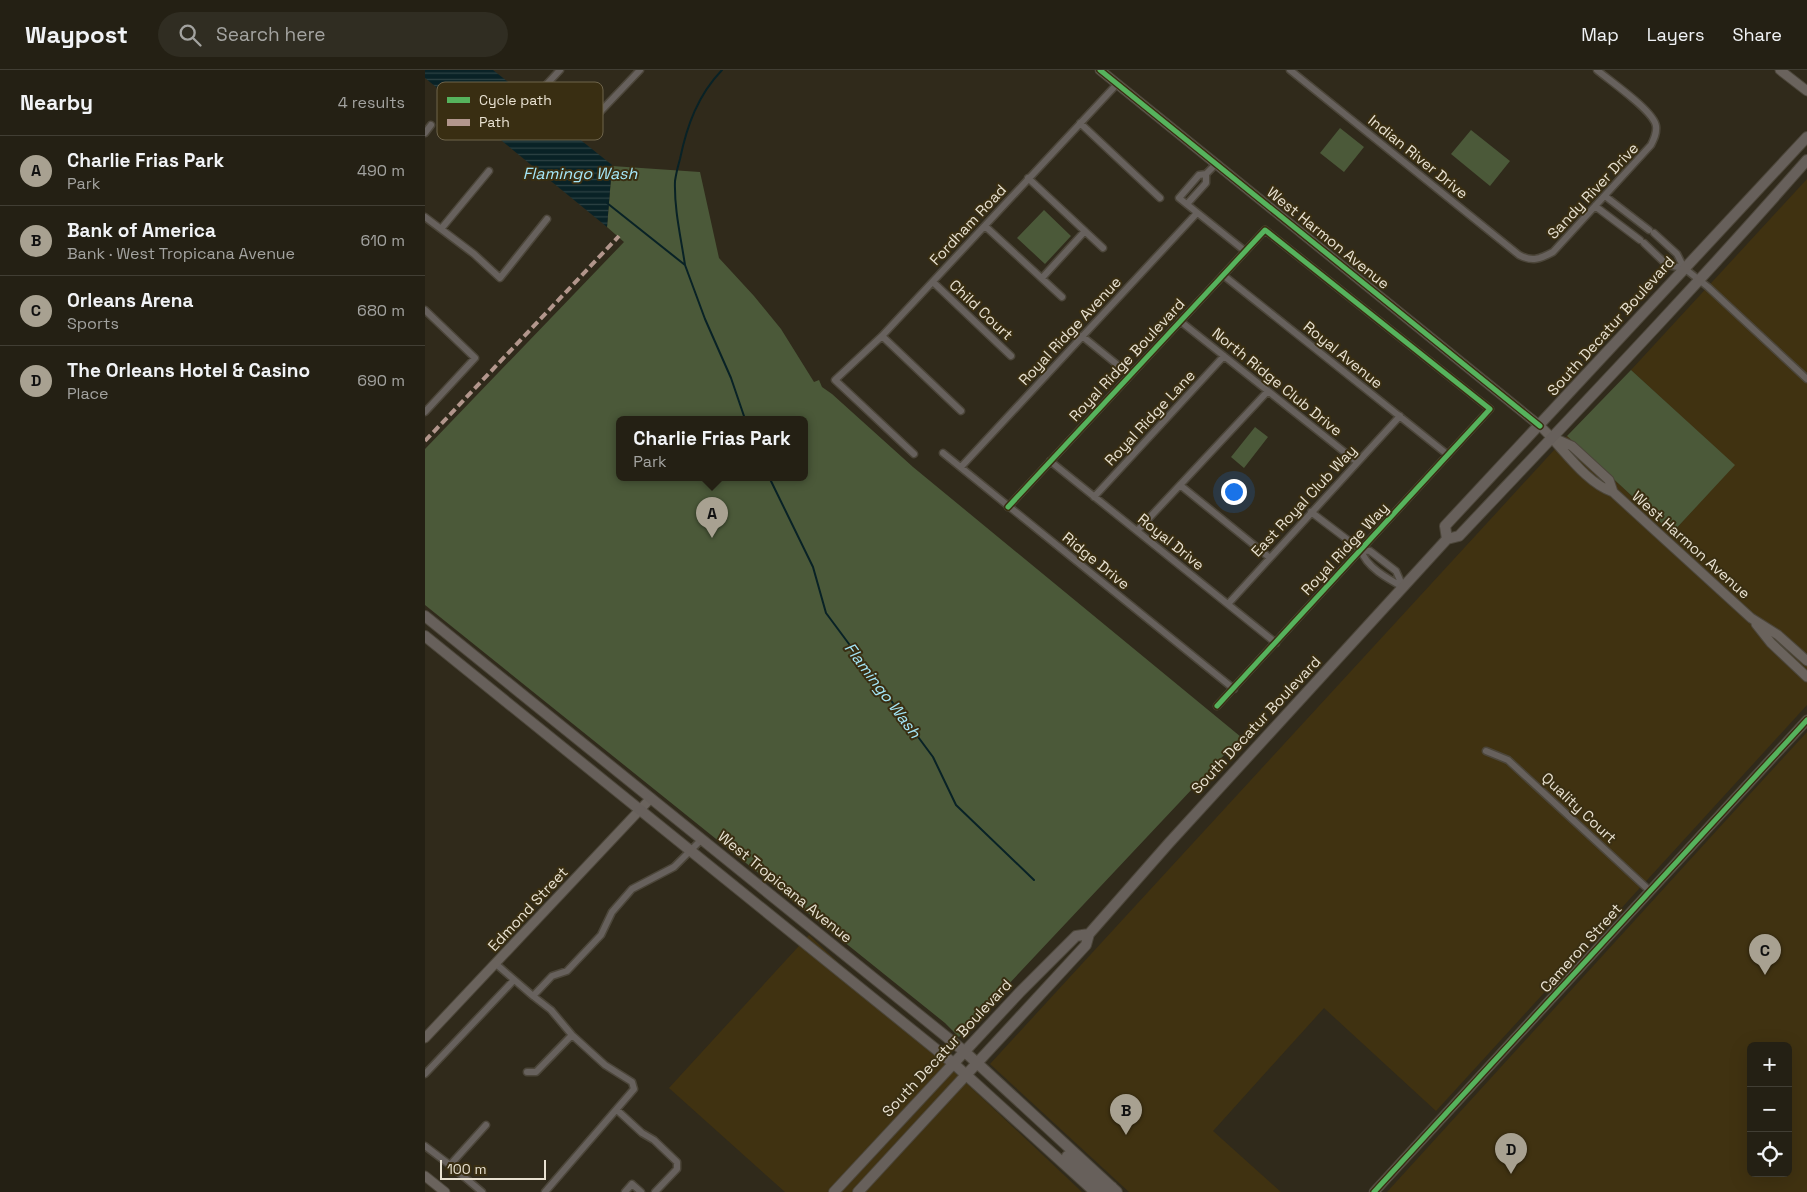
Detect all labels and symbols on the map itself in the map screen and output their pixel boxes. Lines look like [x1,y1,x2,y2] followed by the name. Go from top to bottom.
[437,82,603,140] legend
[479,91,552,109] text: Cycle path
[1364,110,1472,203] street label: Indian River Drive
[479,113,510,131] text: Path
[1543,138,1642,243] street label: Sandy River Drive
[523,163,638,184] water label: Flamingo Wash
[925,180,1010,269] street label: Fordham Road
[1263,182,1394,293] street label: West Harmon Avenue
[1543,252,1678,399] street label: South Decatur Boulevard
[1014,272,1125,389] street label: Royal Ridge Avenue
[945,275,1017,344] street label: Child Court
[1065,294,1189,425] street label: Royal Ridge Boulevard
[1300,317,1387,393] street label: Royal Avenue
[1208,323,1346,440] street label: North Ridge Club Drive
[1100,366,1199,470] street label: Royal Ridge Lane
[1247,441,1360,561] street label: East Royal Club Way
[1221,479,1247,505] your location
[1628,487,1754,603] street label: West Harmon Avenue
[696,497,728,538] pin: A
[1297,498,1392,599] street label: Royal Ridge Way
[1134,509,1208,574] street label: Royal Drive
[1059,528,1134,594] street label: Ridge Drive
[840,638,926,743] water label: Flamingo Wash
[1187,652,1324,797] street label: South Decatur Boulevard
[1538,768,1621,847] street label: Quality Court
[714,826,857,947] street label: West Tropicana Avenue
[484,862,572,955] street label: Edmond Street
[1536,899,1626,996] street label: Cameron Street
[1749,934,1781,975] pin: C
[878,975,1015,1120] street label: South Decatur Boulevard
[1110,1094,1142,1135] pin: B
[1495,1133,1527,1174] pin: D
[440,1157,546,1180] scale bar

